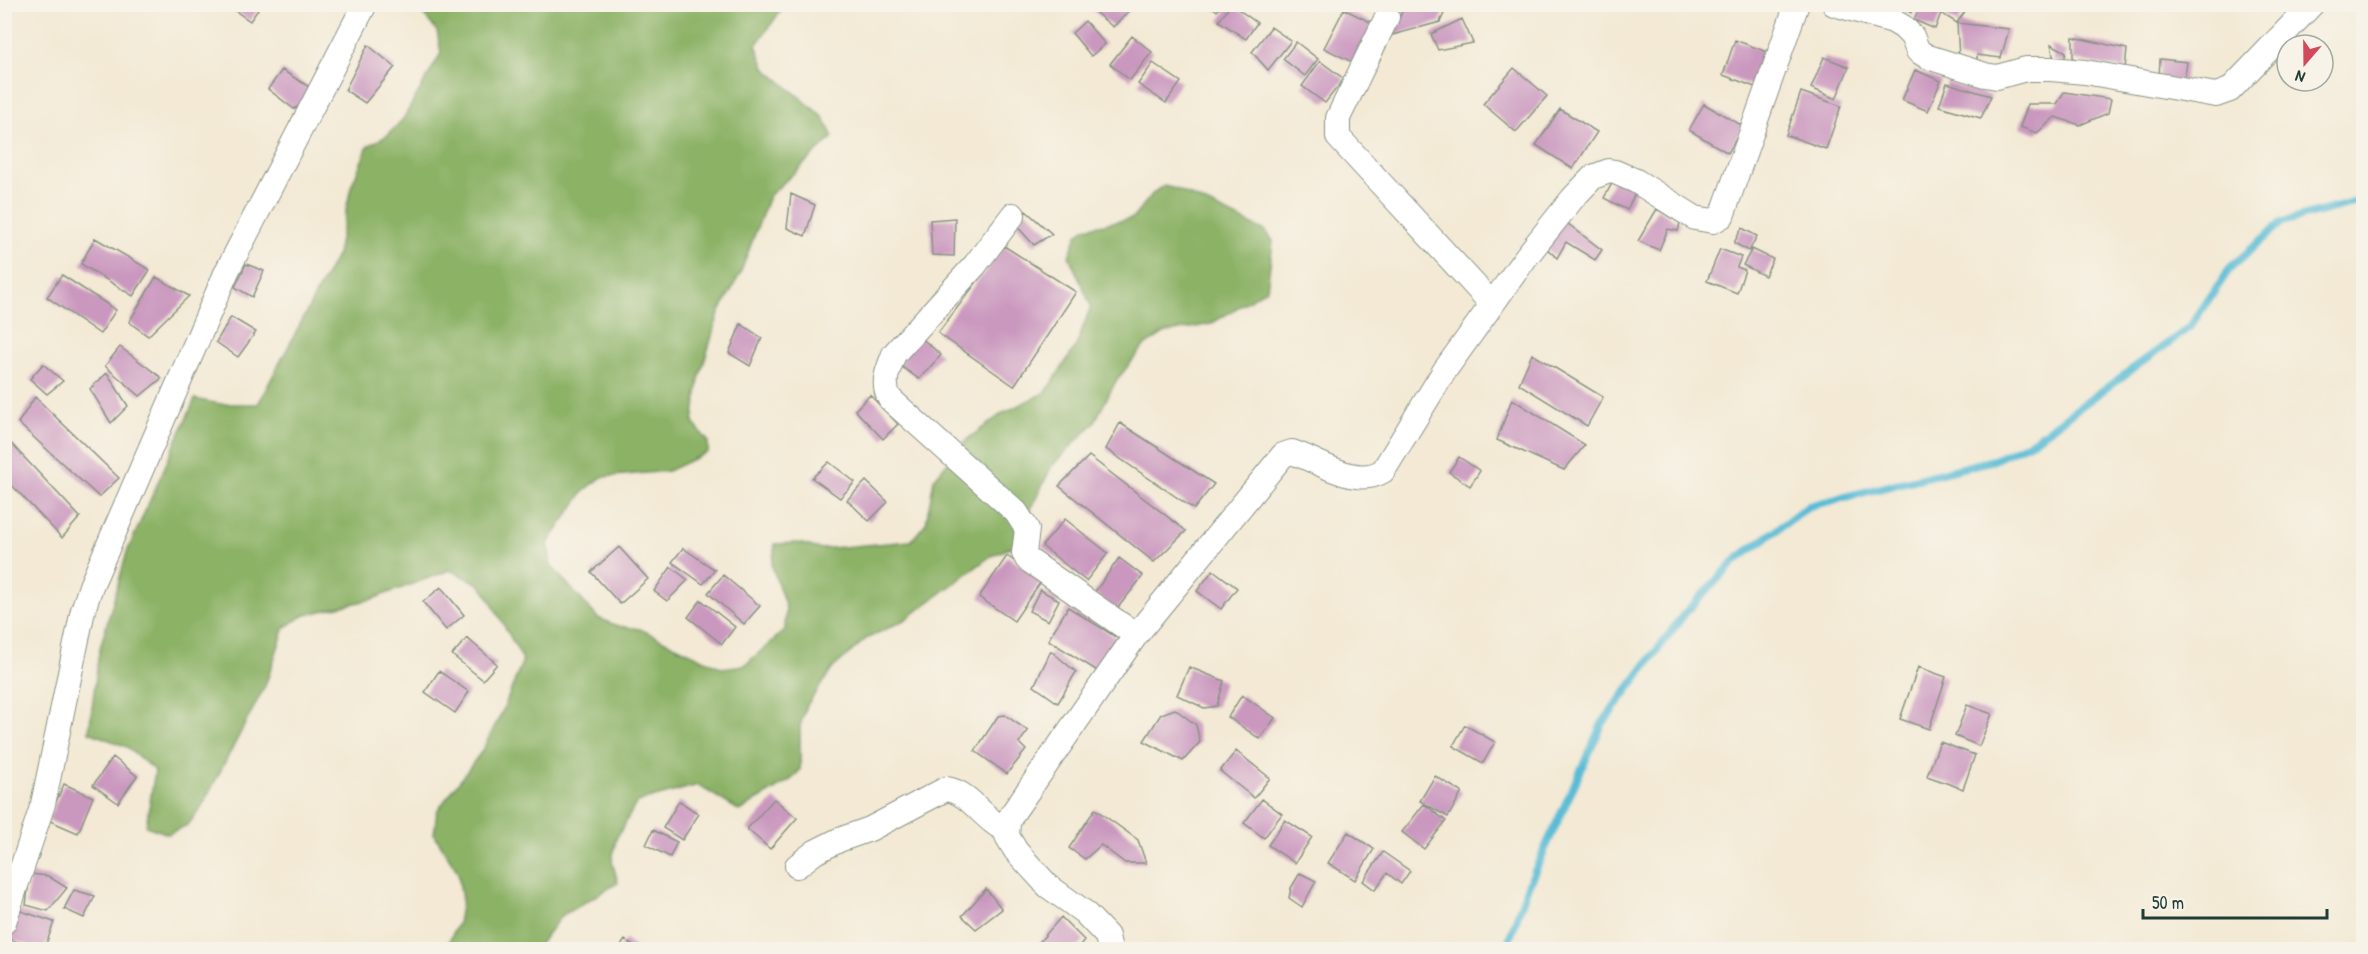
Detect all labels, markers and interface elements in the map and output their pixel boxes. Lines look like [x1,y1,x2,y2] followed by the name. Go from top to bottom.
[2275,33,2335,93] north arrow
[2292,65,2308,89] text: N
[2143,882,2328,920] scale bar
[2152,890,2184,915] text: 50 m

